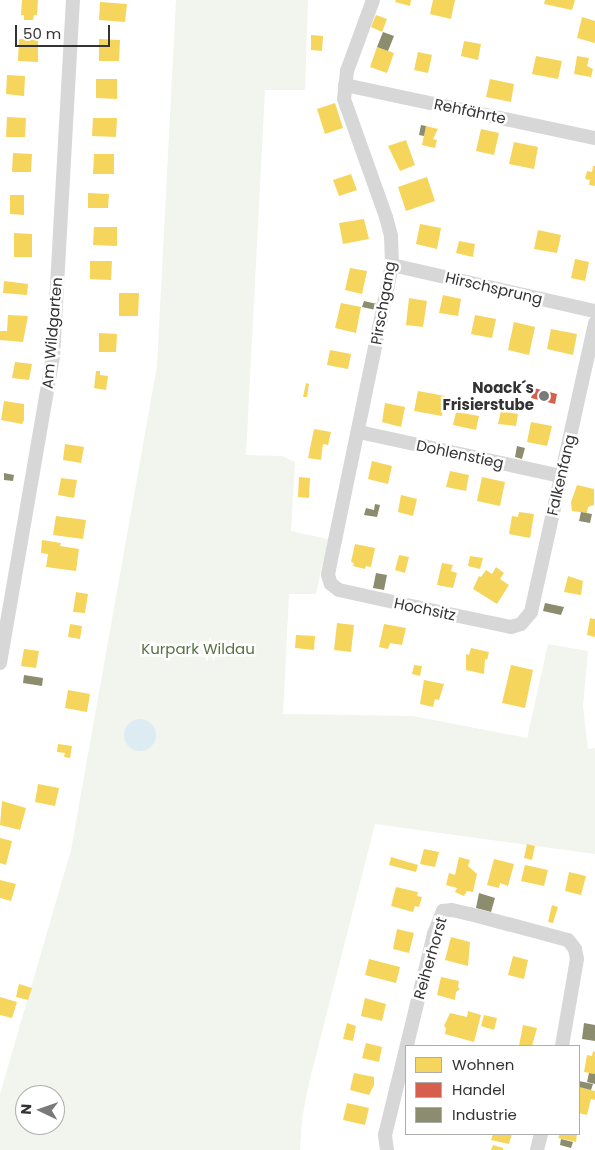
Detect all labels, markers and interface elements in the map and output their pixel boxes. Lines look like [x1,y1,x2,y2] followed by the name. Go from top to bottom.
[18,15,112,47] scale bar
[23,23,61,44] text: 50 m
[432,95,508,127] street label: Rehfährte
[367,260,399,346] street label: Pirschgang
[444,268,544,308] street label: Hirschsprung
[38,276,66,390] street label: Am Wildgarten
[443,378,534,413] place label: Noack´s Frisierstube
[538,390,550,402] marker: Noack´s Frisierstube
[543,433,579,517] street label: Falkenfang
[415,436,505,472] street label: Dohlenstieg
[393,594,457,624] street label: Hochsitz
[141,640,255,658] park label: Kurpark Wildau
[410,915,450,1001] street label: Reiherhorst
[405,1045,580,1135] legend
[452,1054,514,1075] text: Wohnen
[452,1079,505,1100] text: Handel
[15,1085,65,1135] north arrow
[16,1103,36,1115] text: N
[452,1104,517,1125] text: Industrie

